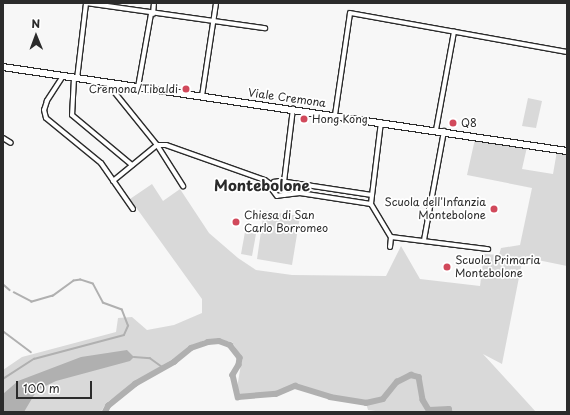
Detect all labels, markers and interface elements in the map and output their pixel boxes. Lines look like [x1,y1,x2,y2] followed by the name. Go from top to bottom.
[31,15,40,32] text: N
[16,16,56,56] north arrow
[89,82,178,96] place label: Cremona/Tibaldi
[181,84,191,94] marker: Cremona/Tibaldi
[247,86,327,110] street label: Viale Cremona
[312,112,369,126] place label: Hong Kong
[299,114,309,124] marker: Hong Kong
[461,116,477,130] place label: Q8
[448,118,458,128] marker: Q8
[214,176,310,194] district label: Montebolone
[383,196,486,222] place label: Scuola dell'Infanzia Montebolone
[489,204,499,214] marker: Scuola dell'Infanzia Montebolone
[244,209,328,235] place label: Chiesa di San Carlo Borromeo
[231,217,241,227] marker: Chiesa di San Carlo Borromeo
[455,254,540,280] place label: Scuola Primaria Montebolone
[442,262,452,272] marker: Scuola Primaria Montebolone
[18,373,94,399] scale bar
[23,379,60,397] text: 100 m

